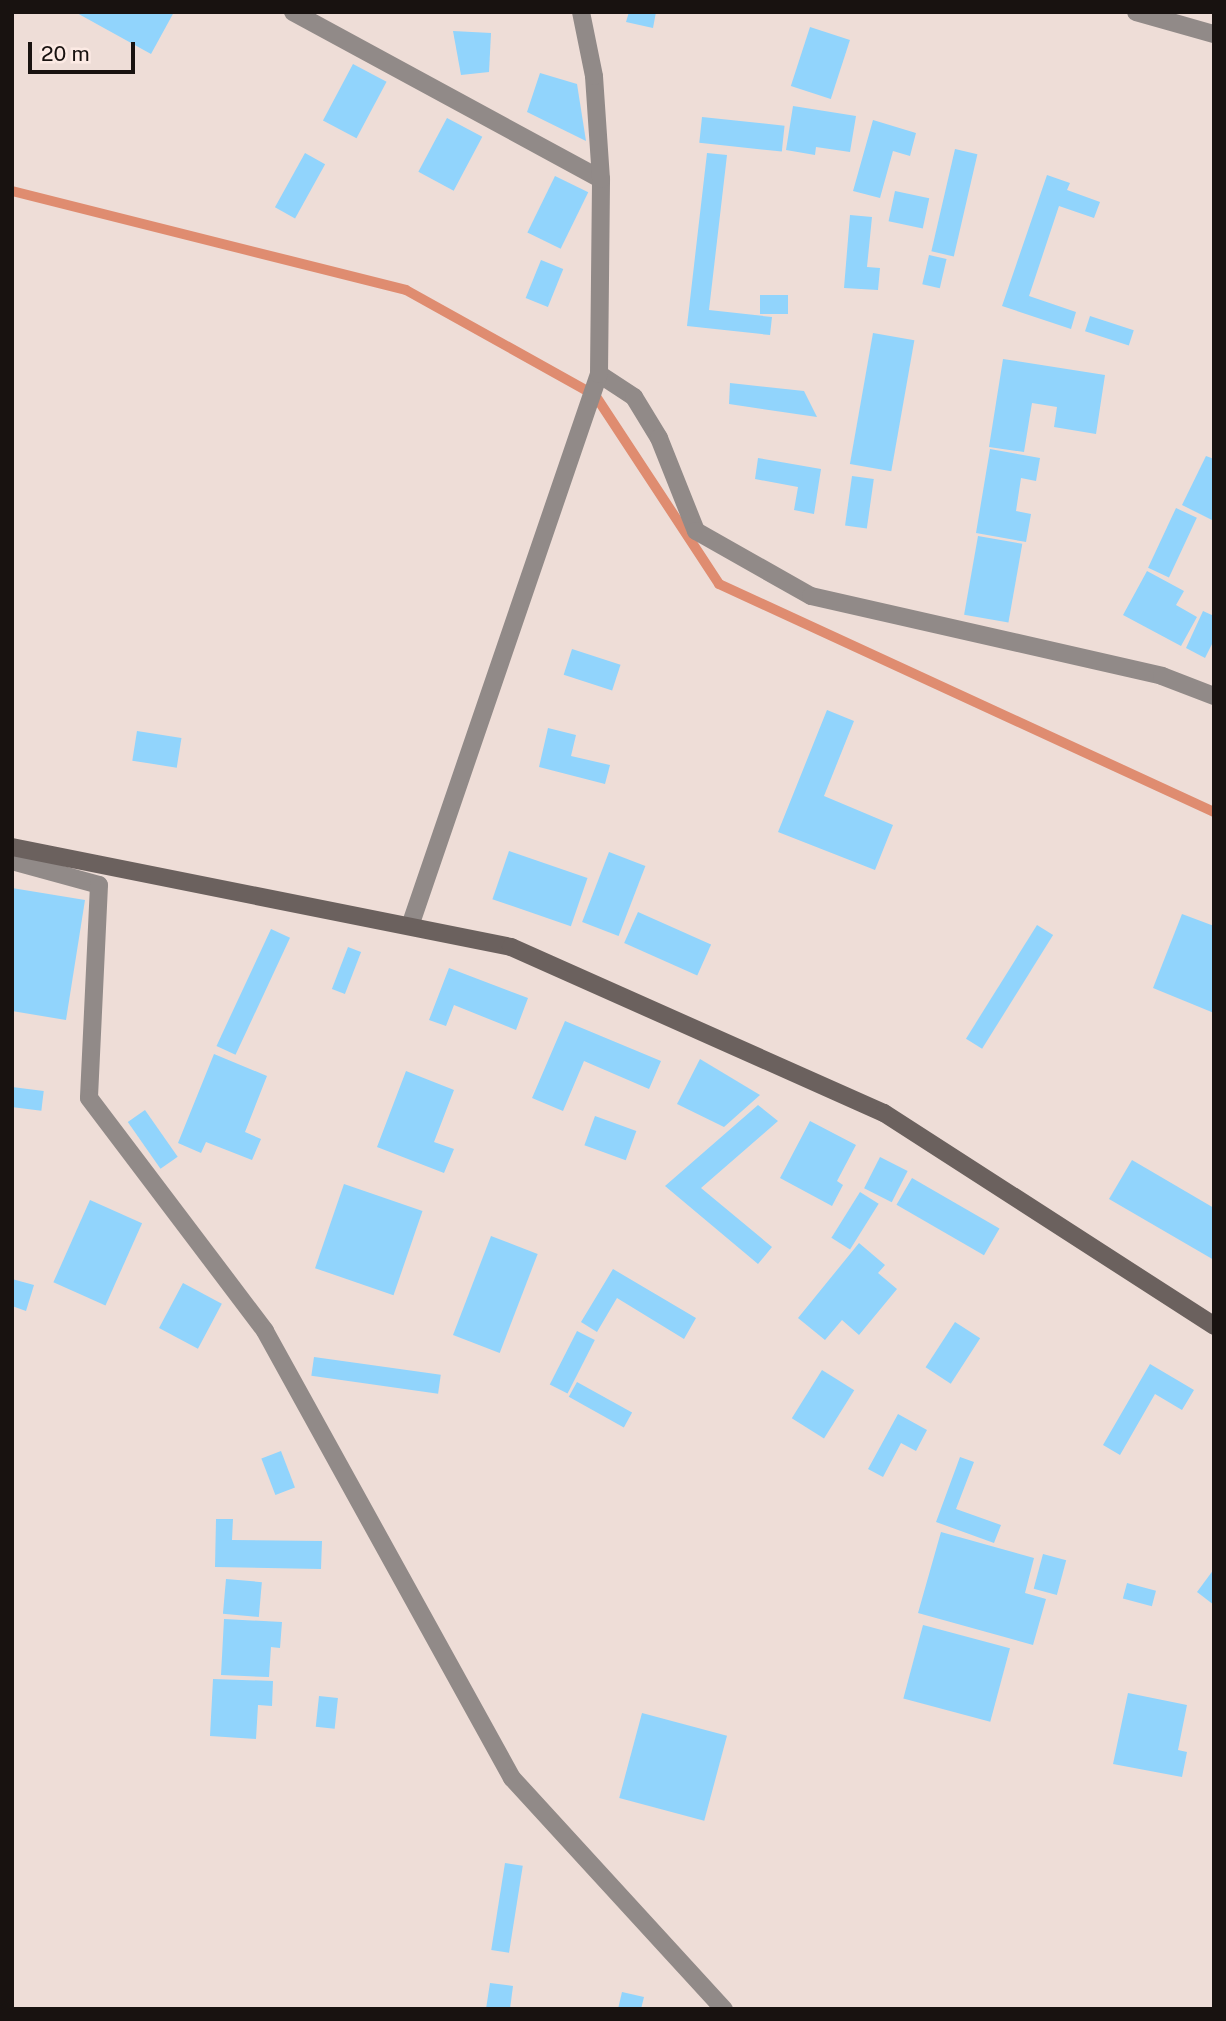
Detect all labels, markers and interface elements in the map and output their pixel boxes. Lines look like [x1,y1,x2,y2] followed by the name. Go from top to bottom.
[32,28,138,72] scale bar
[41,41,90,66] text: 20 m

